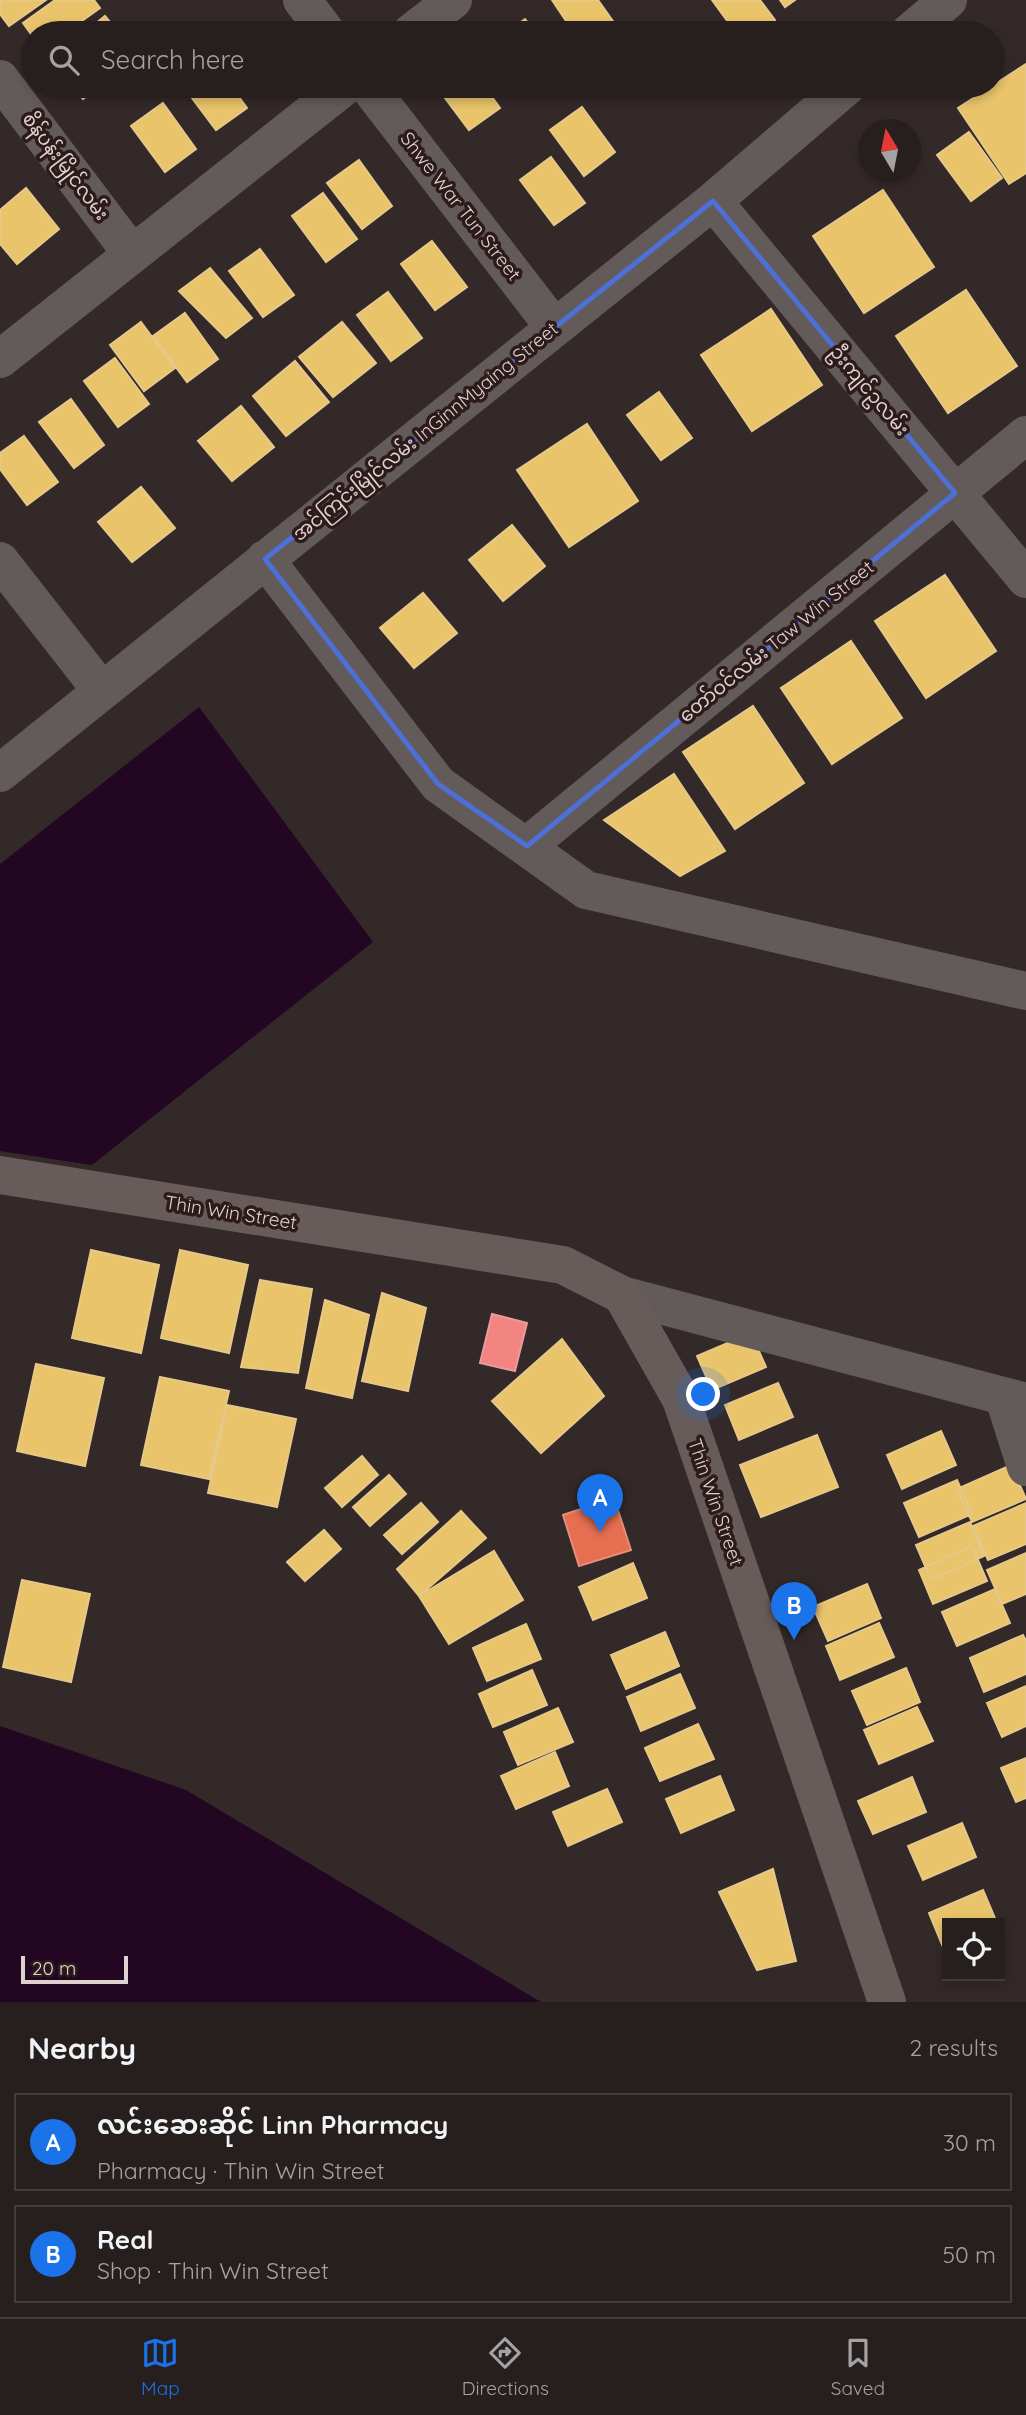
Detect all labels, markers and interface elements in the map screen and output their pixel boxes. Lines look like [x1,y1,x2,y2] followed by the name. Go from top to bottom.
[21,21,1005,98] search box
[45,41,83,79] icon: search
[101,43,245,76] text: Search here
[14,106,116,227] street label: စိန်ပန်းမြိုင်လမ်း
[858,119,921,182] north arrow
[396,127,526,285] street label: Shwe War Tun Street
[286,315,565,549] street label: အင်ကြင်းမြိုင်လမ်း InGinnMyaing Street
[822,338,916,443] street label: ဦးကျင်ဥလမ်း
[672,553,878,727] street label: တော်ဝင်လမ်း Taw Win Street
[163,1190,299,1234] street label: Thin Win Street
[686,1377,720,1411] your location
[683,1435,749,1569] street label: Thin Win Street
[577,1474,623,1532] pin: A
[771,1582,817,1640] pin: B
[942,1918,1005,1981] map controls
[942,1918,1005,1981] button: locate
[21,1953,128,1985] scale bar
[32,1956,76,1980] text: 20 m
[28,2029,136,2067] text: Nearby
[909,2033,998,2062] text: 2 results
[97,2108,448,2141] text: လင်းဆေးဆိုင် Linn Pharmacy
[46,2128,60,2157] text: A
[943,2128,996,2157] text: 30 m
[97,2156,385,2185] text: Pharmacy · Thin Win Street
[97,2223,154,2256] text: Real
[45,2240,61,2269] text: B
[943,2240,996,2269] text: 50 m
[97,2256,329,2285] text: Shop · Thin Win Street
[141,2334,180,2400] tab: Map
[462,2334,549,2400] tab: Directions
[831,2334,885,2400] tab: Saved

